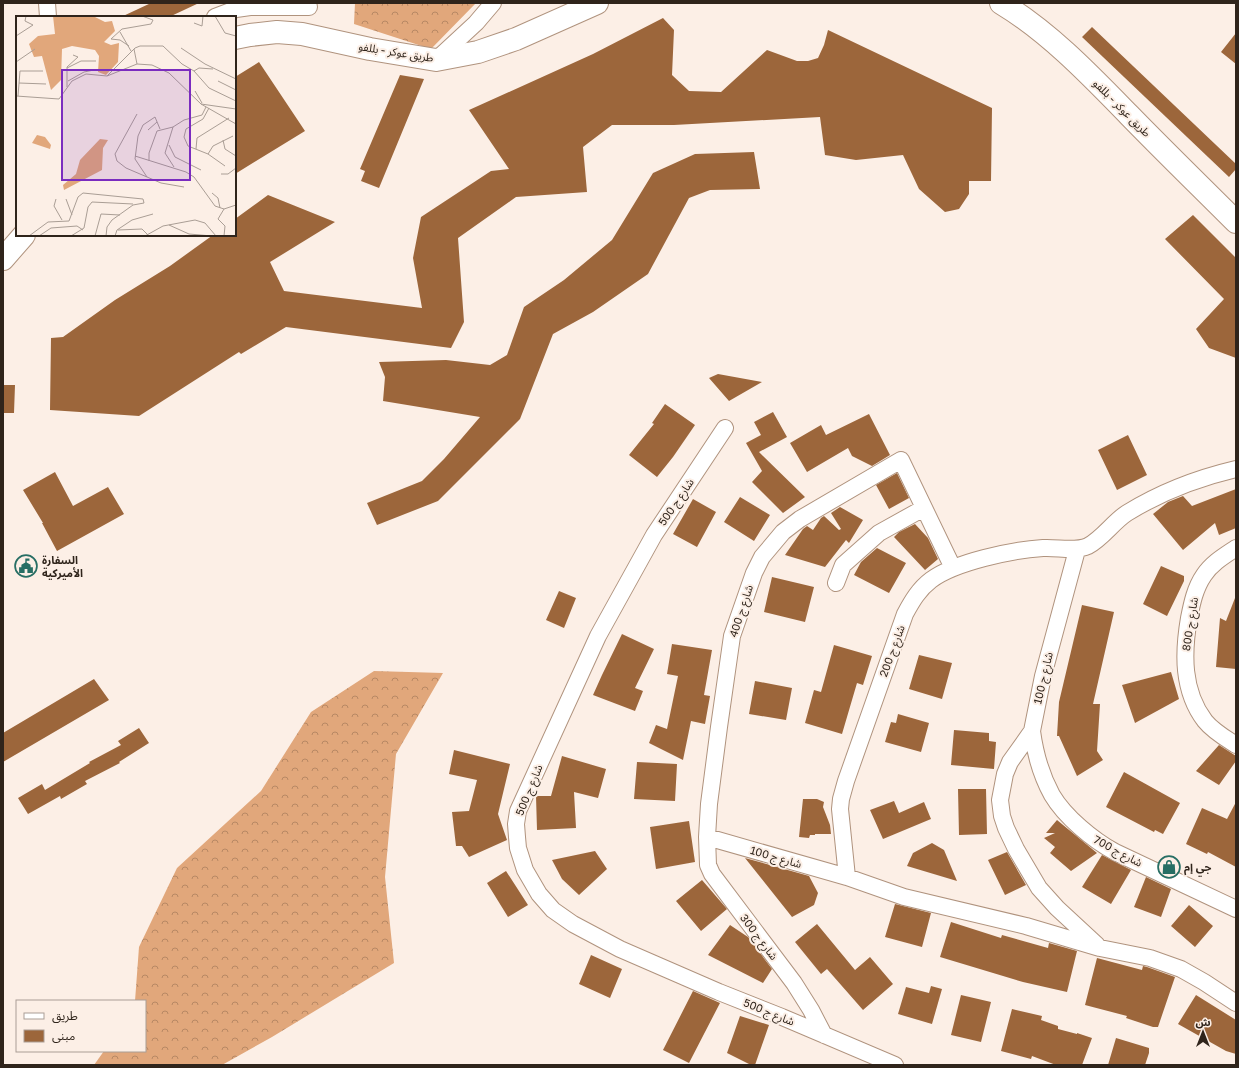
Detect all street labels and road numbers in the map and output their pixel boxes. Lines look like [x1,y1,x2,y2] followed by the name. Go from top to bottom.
[357,39,435,65] street label: طريق عوكر - بللفو
[1090,76,1154,140] street label: طريق عوكر - بللفو
[655,475,698,529] street label: شارع ج 500
[726,583,757,639] street label: شارع ج 400
[1179,596,1202,652] street label: شارع ج 800
[876,623,909,679] street label: شارع ج 200
[1030,650,1057,706] street label: شارع ج 100
[512,762,547,818] street label: شارع ج 500
[1091,832,1145,871] street label: شارع ج 700
[748,843,804,872] street label: شارع ج 100
[736,911,781,964] street label: شارع ج 300
[741,995,797,1030] street label: شارع ج 500

